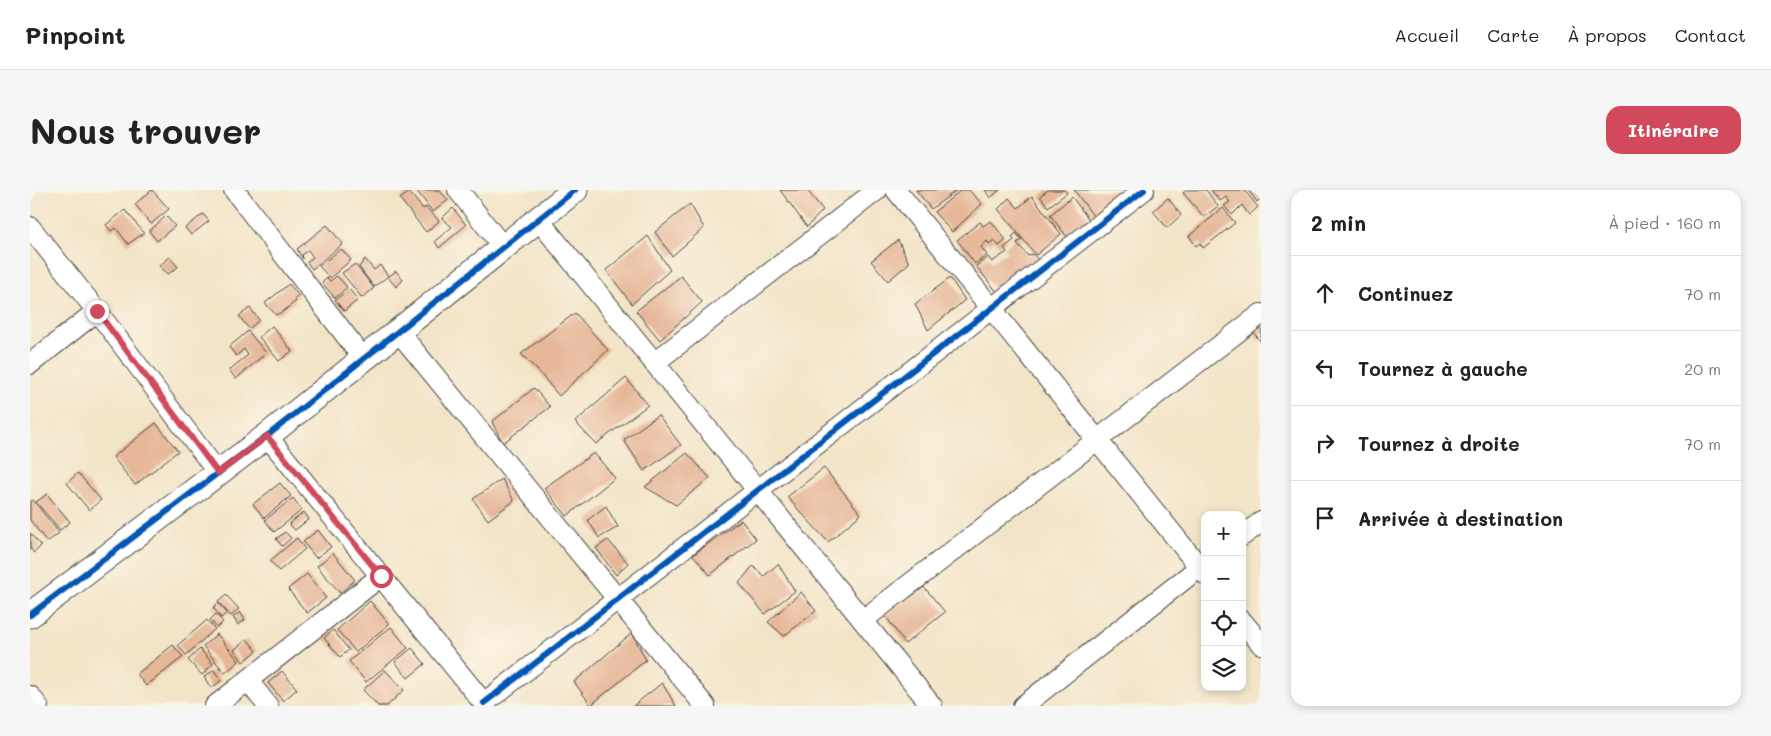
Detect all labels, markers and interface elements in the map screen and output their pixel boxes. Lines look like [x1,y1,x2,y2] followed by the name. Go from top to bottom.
[25,19,126,50] text: Pinpoint
[1394,23,1459,47] text: Accueil
[1487,23,1539,47] text: Carte
[1567,23,1647,47] text: À propos
[1675,23,1746,47] text: Contact
[1606,106,1741,154] button: Itinéraire
[30,107,261,153] text: Nous trouver
[1311,209,1366,236] text: 2 min
[1608,212,1721,233] text: À pied · 160 m
[1311,279,1339,307] icon: ahead
[1358,281,1453,306] text: Continuez
[1684,283,1721,304] text: 70 m
[86,300,109,323] route end
[1311,354,1339,382] icon: left
[1358,356,1527,381] text: Tournez à gauche
[1684,358,1721,379] text: 20 m
[1311,429,1339,457] icon: right
[1358,431,1520,456] text: Tournez à droite
[1684,433,1721,454] text: 70 m
[1311,504,1339,532] icon: arrive
[1358,506,1563,531] text: Arrivée à destination
[1201,511,1246,691] map controls
[1201,511,1246,556] button: +
[1201,556,1246,601] button: −
[370,565,393,588] route start
[1201,601,1246,646] button: locate
[1201,646,1246,691] button: layers

